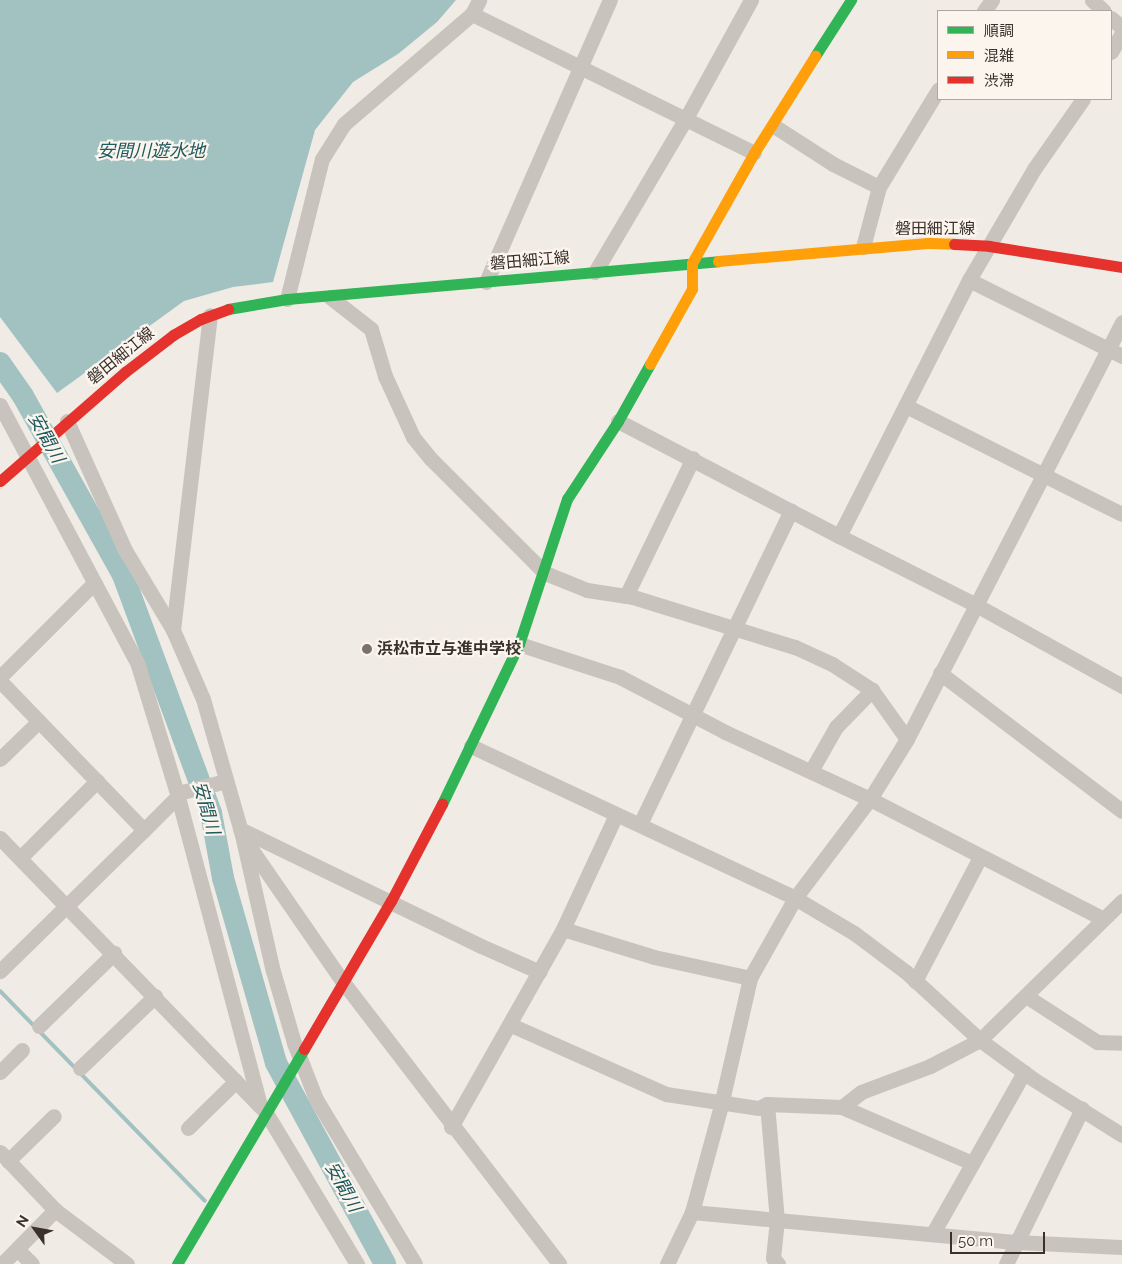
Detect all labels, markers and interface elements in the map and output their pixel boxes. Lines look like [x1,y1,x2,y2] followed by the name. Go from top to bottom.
[937,10,1112,100] legend
[984,22,1014,40] text: 順調
[984,47,1014,65] text: 混雑
[984,72,1014,90] text: 渋滞
[97,140,205,162] water label: 安間川遊水地
[895,219,975,239] street label: 磐田細江線
[489,248,571,274] street label: 磐田細江線
[84,323,158,389] street label: 磐田細江線
[23,409,69,467] water label: 安間川
[377,639,521,659] place label: 浜松市立与進中学校
[361,643,373,655] marker: 浜松市立与進中学校
[188,779,224,837] water label: 安間川
[320,1158,366,1216] water label: 安間川
[10,1204,60,1254] north arrow
[13,1212,32,1230] text: N
[952,1222,1047,1254] scale bar
[958,1232,993,1250] text: 50 m

